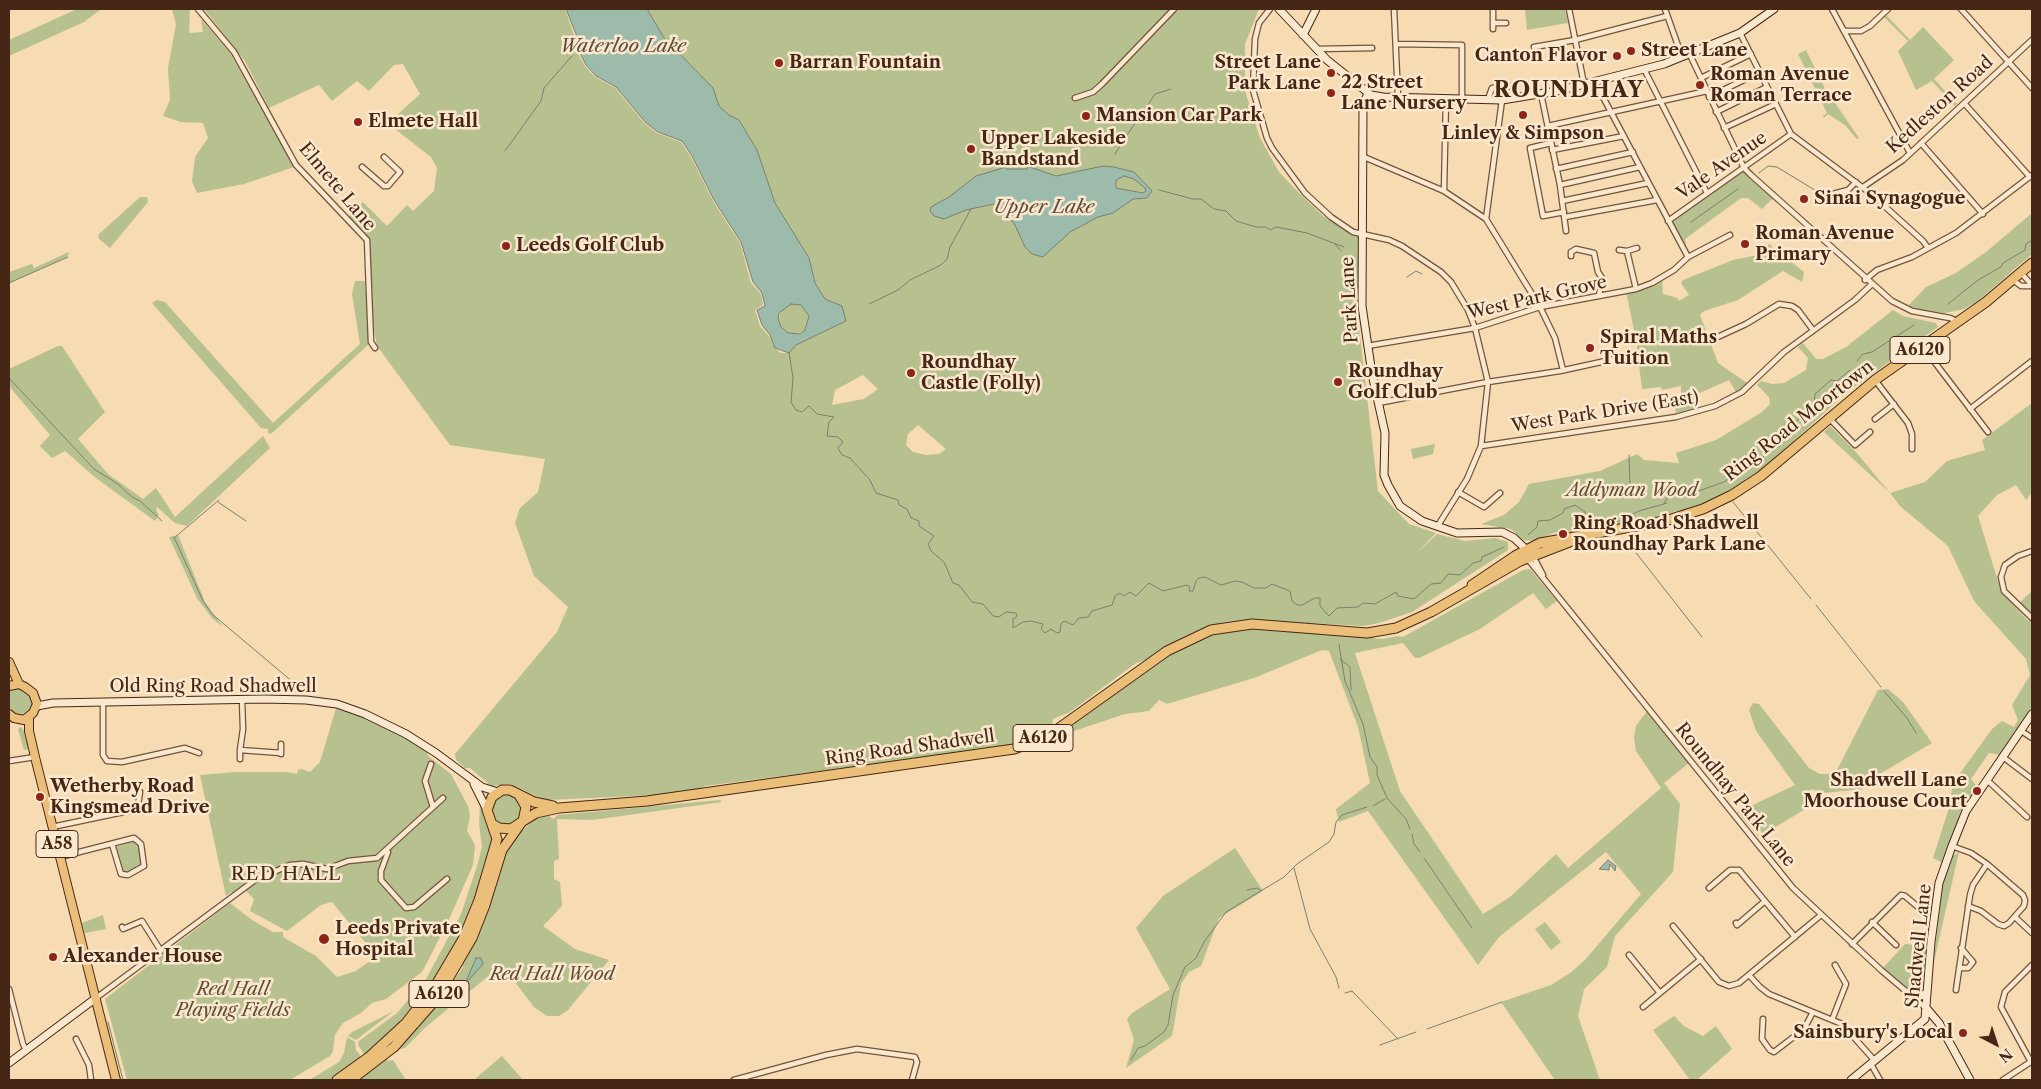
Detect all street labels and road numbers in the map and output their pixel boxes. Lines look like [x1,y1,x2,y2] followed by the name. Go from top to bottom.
[1882,52,1998,158] street label: Kedleston Road
[1673,127,1771,205] street label: Vale Avenue
[294,139,380,235] street label: Elmete Lane
[1337,256,1363,344] street label: Park Lane
[1465,271,1609,325] street label: West Park Grove
[1890,336,1950,364] road number: A6120
[1720,356,1878,486] street label: Ring Road Moortown
[1510,387,1700,437] street label: West Park Drive (East)
[110,676,316,698] street label: Old Ring Road Shadwell
[1670,719,1800,871] street label: Roundhay Park Lane
[1013,724,1073,751] road number: A6120
[824,725,996,771] street label: Ring Road Shadwell
[36,831,78,858] road number: A58
[1902,883,1936,1009] street label: Shadwell Lane
[409,981,469,1008] road number: A6120

